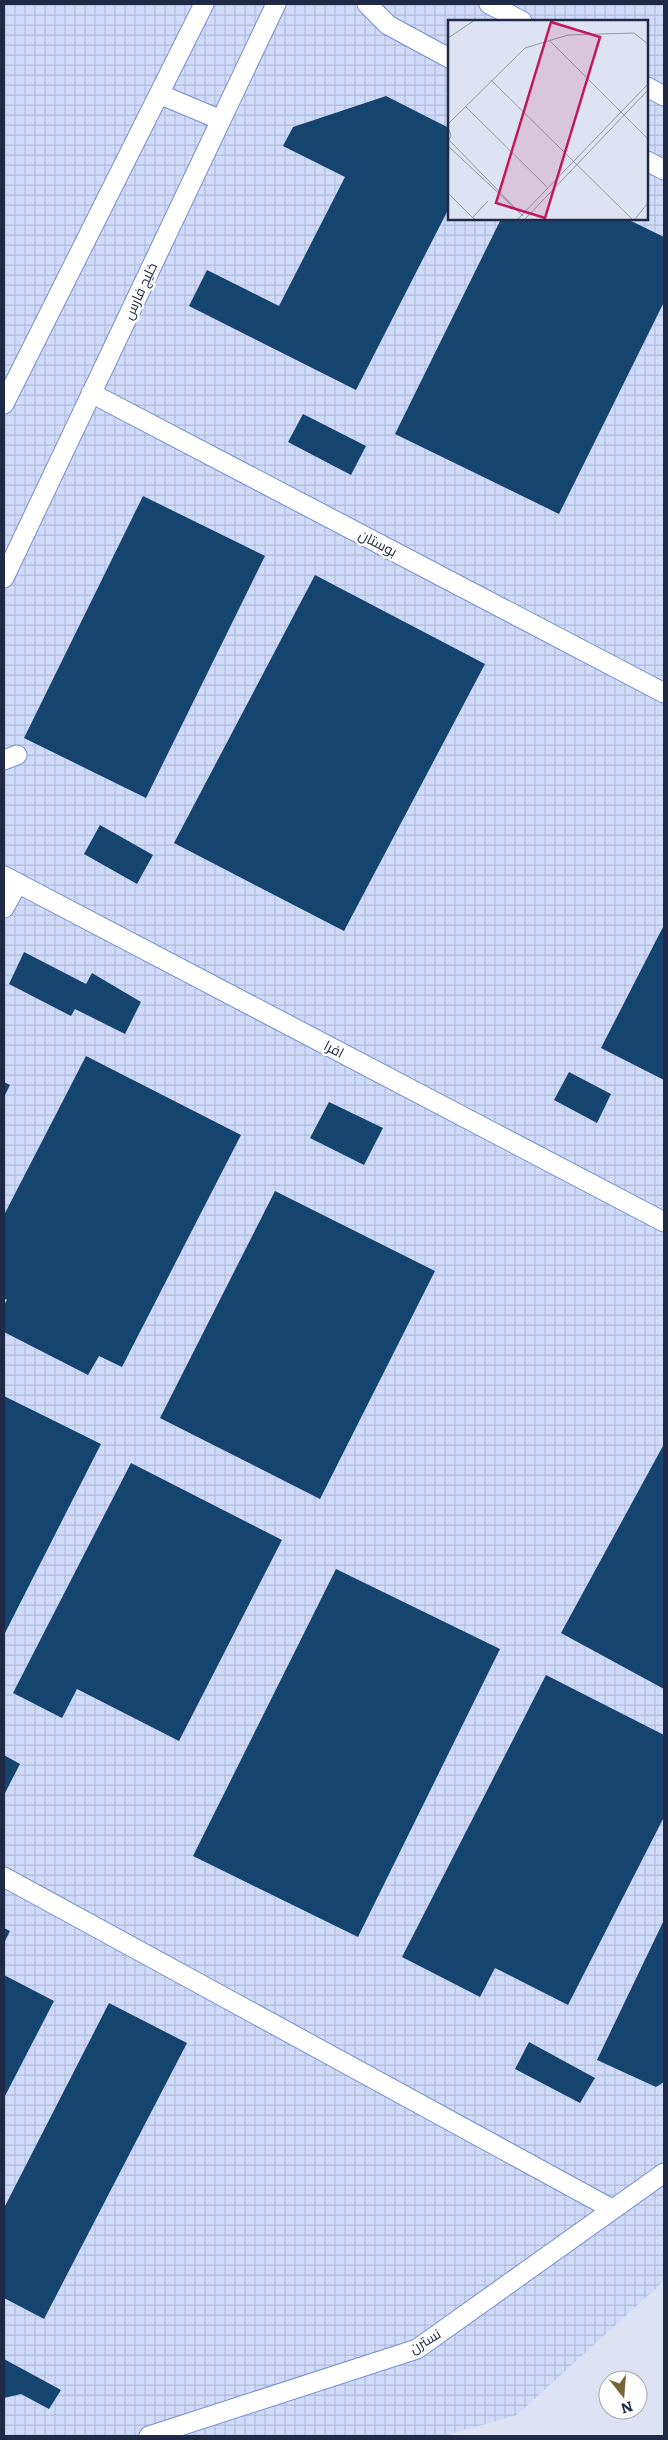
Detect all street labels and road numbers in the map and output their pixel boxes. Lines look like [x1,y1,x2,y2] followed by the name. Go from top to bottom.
[117,259,161,322] street label: خلیج فارس
[356,524,401,561] street label: بوستان
[321,1035,348,1062] street label: افرا
[405,2323,444,2357] street label: نسترن

